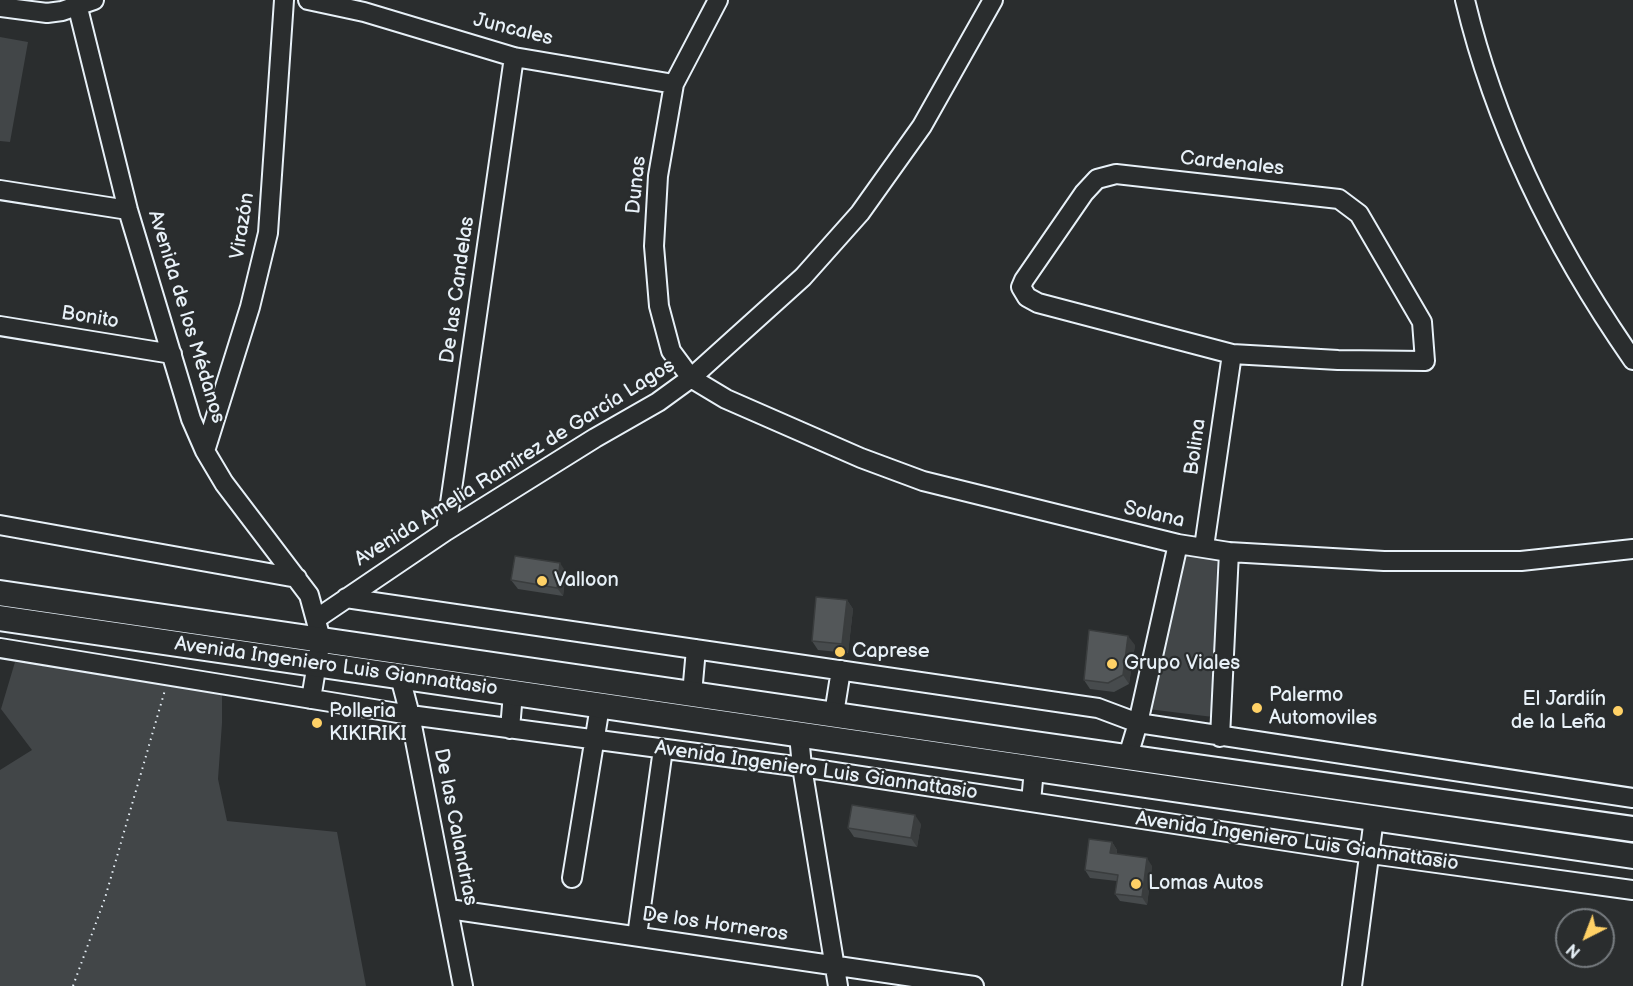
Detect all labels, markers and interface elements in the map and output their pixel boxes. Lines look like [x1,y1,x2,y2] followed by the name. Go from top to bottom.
[471,9,555,51] street label: Juncales
[1179,147,1285,181] street label: Cardenales
[622,155,652,215] street label: Dunas
[226,191,260,261] street label: Virazón
[142,208,230,426] street label: Avenida de los Médanos
[436,215,480,365] street label: De las Candelas
[60,302,120,334] street label: Bonito
[350,354,680,572] street label: Avenida Amelia Ramírez de García Lagos
[1180,417,1212,477] street label: Bolina
[1121,496,1187,534] street label: Solana
[554,569,619,593] place label: Valloon
[535,574,549,588] marker: Valloon
[173,632,499,702] street label: Avenida Ingeniero Luis Giannattasio
[852,640,930,664] place label: Caprese
[833,645,847,659] marker: Caprese
[1124,652,1240,676] place label: Grupo Viales
[1105,657,1119,671] marker: Grupo Viales
[1269,684,1377,731] place label: Palermo Automoviles
[1511,688,1606,735] place label: El Jardiín de la Leña
[329,700,407,747] place label: Polleria KIKIRIKI
[1250,701,1264,715] marker: Palermo Automoviles
[1611,704,1625,718] marker: El Jardiín de la Leña
[310,716,324,730] marker: Polleria KIKIRIKI
[653,736,979,806] street label: Avenida Ingeniero Luis Giannattasio
[428,746,482,908] street label: De las Calandrias
[1134,807,1460,877] street label: Avenida Ingeniero Luis Giannattasio
[1148,872,1263,896] place label: Lomas Autos
[1129,877,1143,891] marker: Lomas Autos
[641,903,789,947] street label: De los Horneros
[1555,908,1615,968] north arrow
[1563,939,1585,961] text: N

